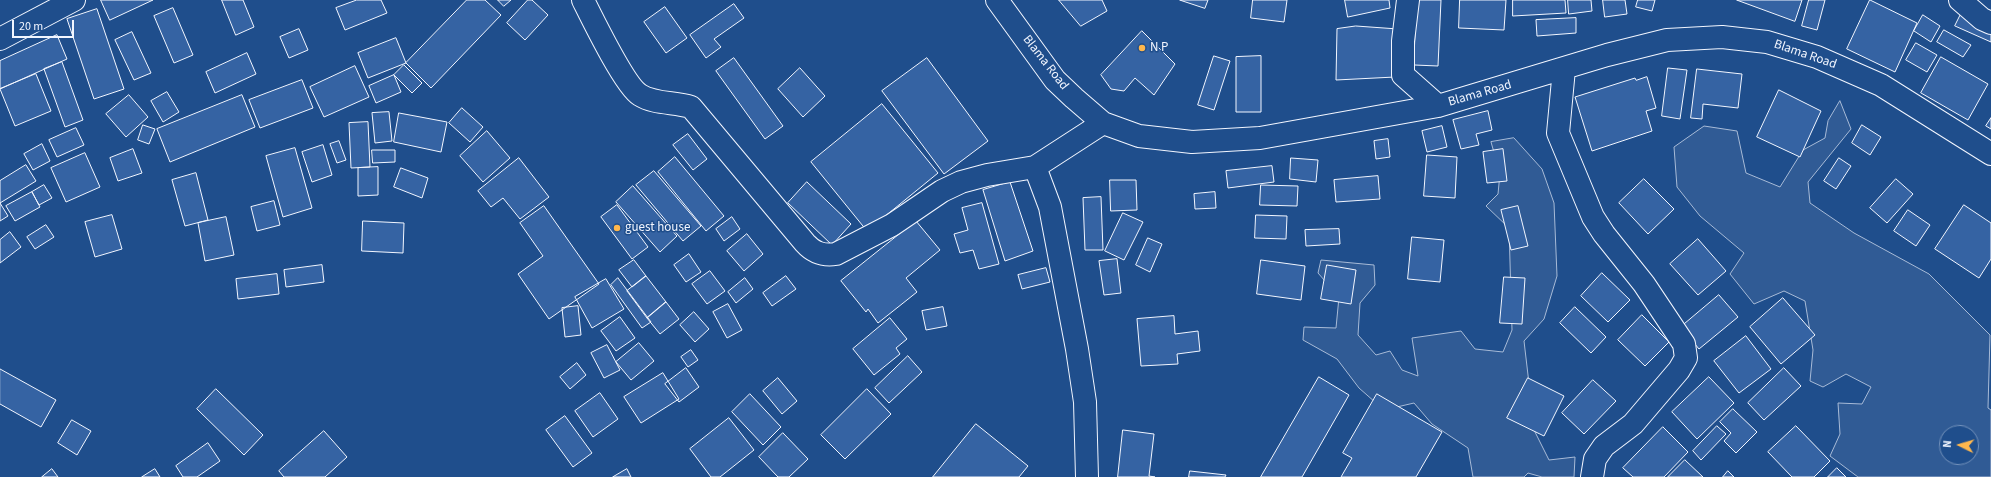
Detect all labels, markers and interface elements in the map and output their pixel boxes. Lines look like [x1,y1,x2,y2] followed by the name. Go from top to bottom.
[14,12,76,38] scale bar
[19,18,43,35] text: 20 m
[1019,32,1071,94] street label: Blama Road
[1772,37,1838,73] street label: Blama Road
[1150,40,1168,56] place label: N P
[1137,43,1147,53] marker: N P
[1446,77,1514,111] street label: Blama Road
[625,220,690,236] place label: guest house
[612,223,622,233] marker: guest house
[1939,425,1979,465] north arrow
[1940,440,1955,448] text: N

